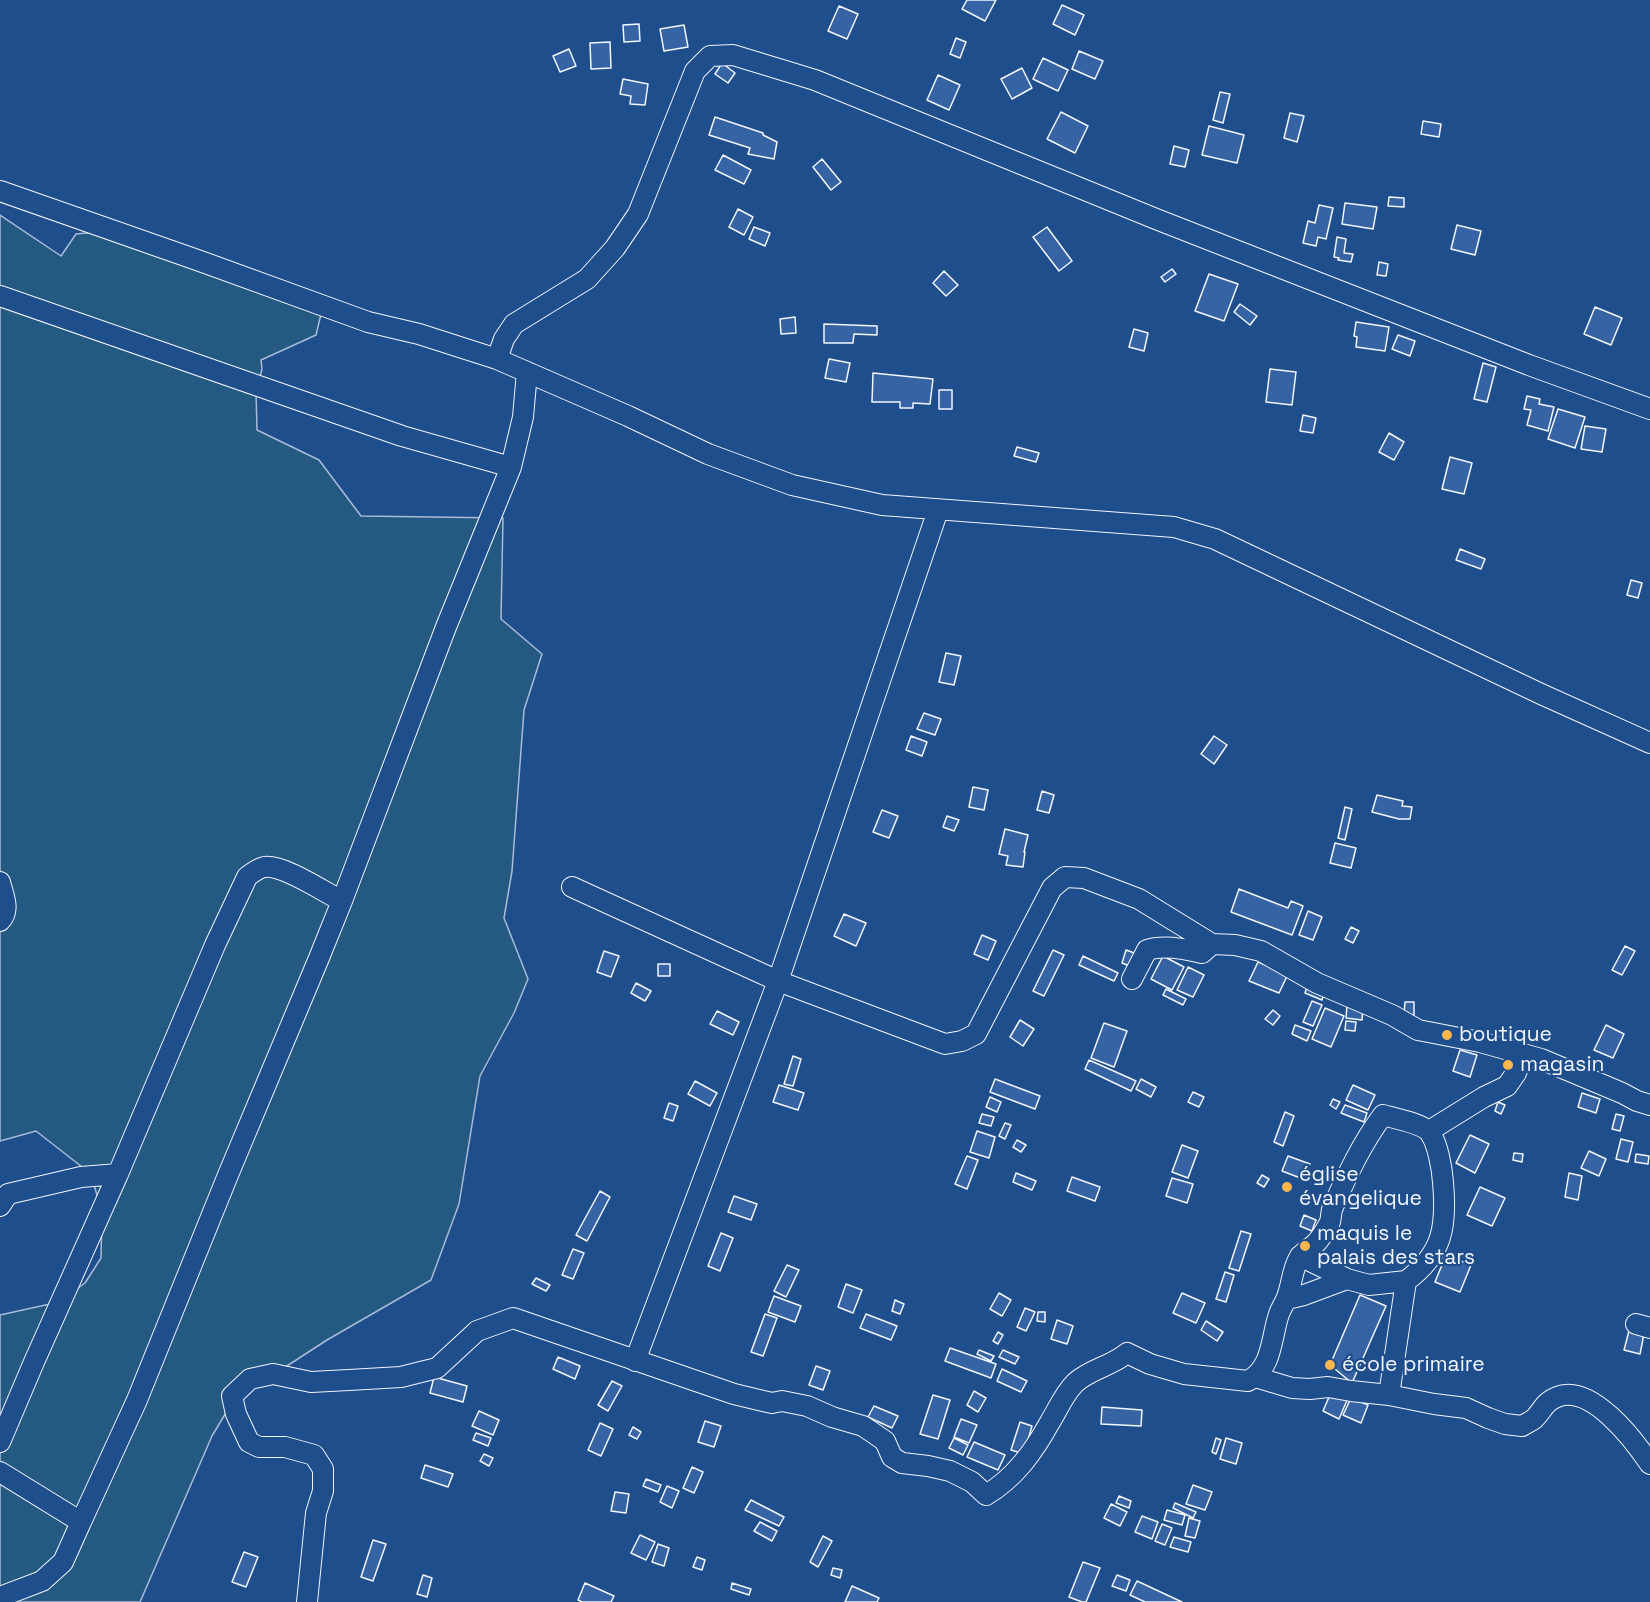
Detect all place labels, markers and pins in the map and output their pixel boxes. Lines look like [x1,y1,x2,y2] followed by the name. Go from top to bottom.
[1459,1022,1552,1048] place label: boutique
[1440,1028,1454,1042] marker: boutique
[1520,1052,1604,1078] place label: magasin
[1501,1058,1515,1072] marker: magasin
[1299,1162,1422,1212] place label: église évangelique
[1280,1180,1294,1194] marker: église évangelique
[1317,1221,1475,1271] place label: maquis le palais des stars
[1298,1239,1312,1253] marker: maquis le palais des stars
[1342,1352,1485,1378] place label: école primaire
[1323,1358,1337,1372] marker: école primaire

